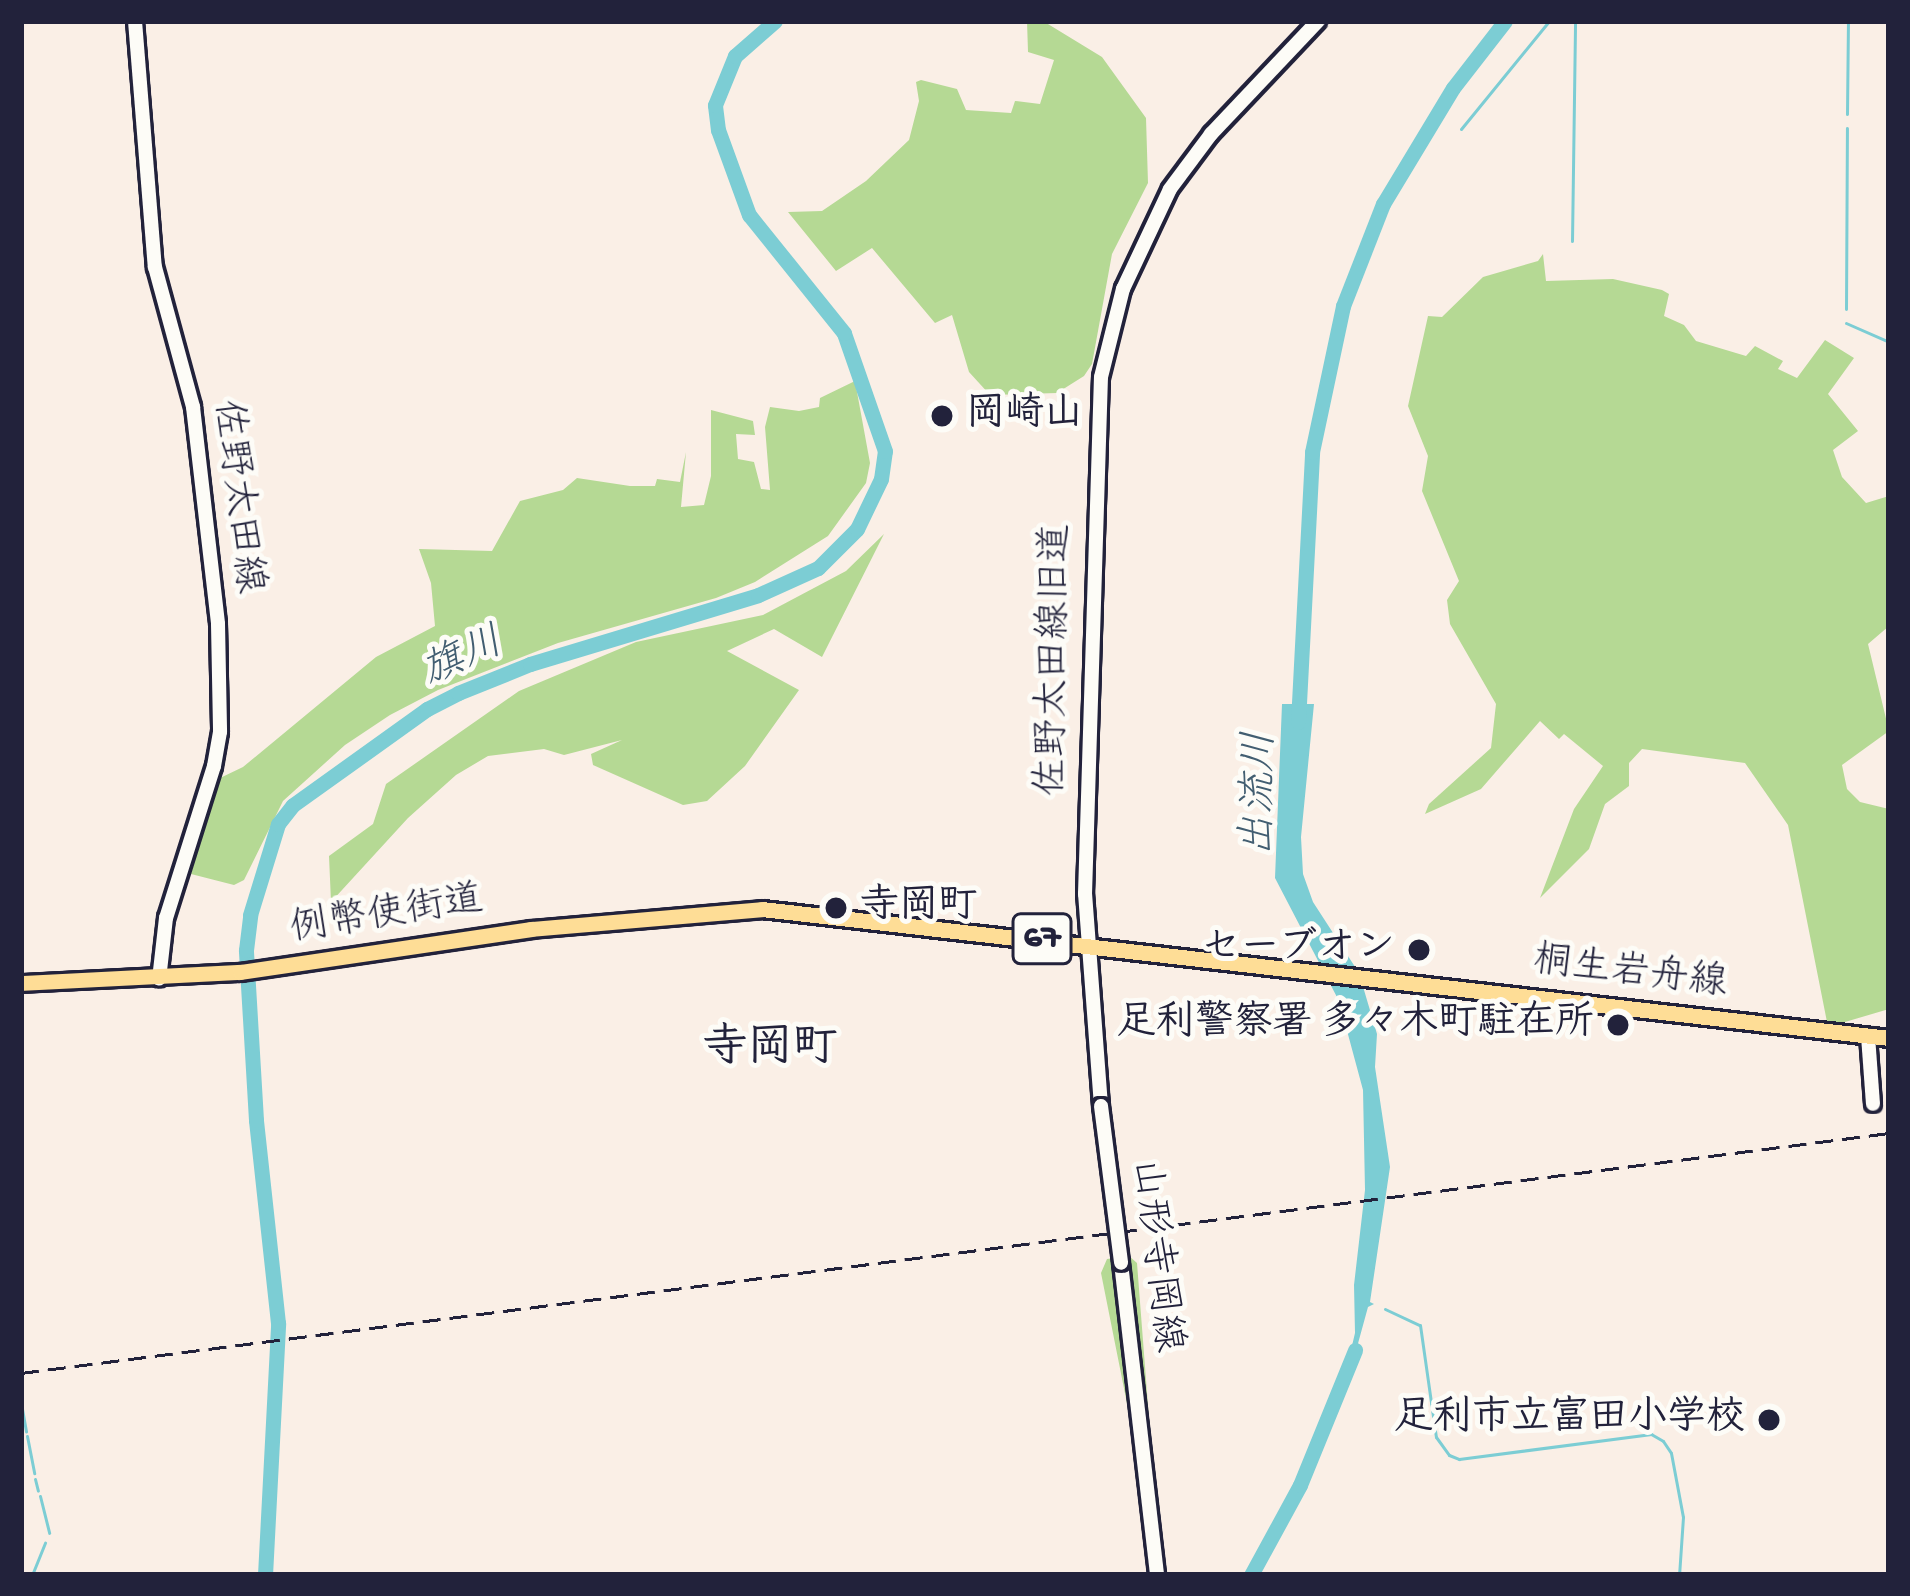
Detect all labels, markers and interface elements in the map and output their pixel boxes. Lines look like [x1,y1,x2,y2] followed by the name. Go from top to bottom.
[966,393,1083,439] place label: 岡崎山
[200,397,270,597] street label: 佐野太田線
[929,403,955,429] marker: 岡崎山
[1031,523,1083,797] street label: 佐野太田線旧道
[415,620,513,700] water label: 旗川
[1237,731,1289,857] water label: 出流川
[287,879,487,955] street label: 例幣使街道
[860,885,977,931] place label: 寺岡町
[823,895,849,921] marker: 寺岡町
[1009,909,1075,969] road number: 67
[1200,927,1395,973] place label: セーブオン
[1406,937,1432,963] marker: セーブオン
[1530,940,1730,1010] street label: 桐生岩舟線
[1117,1002,1594,1048] place label: 足利警察署 多々木町駐在所
[1605,1012,1631,1038] marker: 足利警察署 多々木町駐在所
[703,1024,837,1078] district label: 寺岡町
[1119,1156,1189,1356] street label: 山形寺岡線
[1394,1397,1745,1443] place label: 足利市立富田小学校
[1756,1407,1782,1433] marker: 足利市立富田小学校

